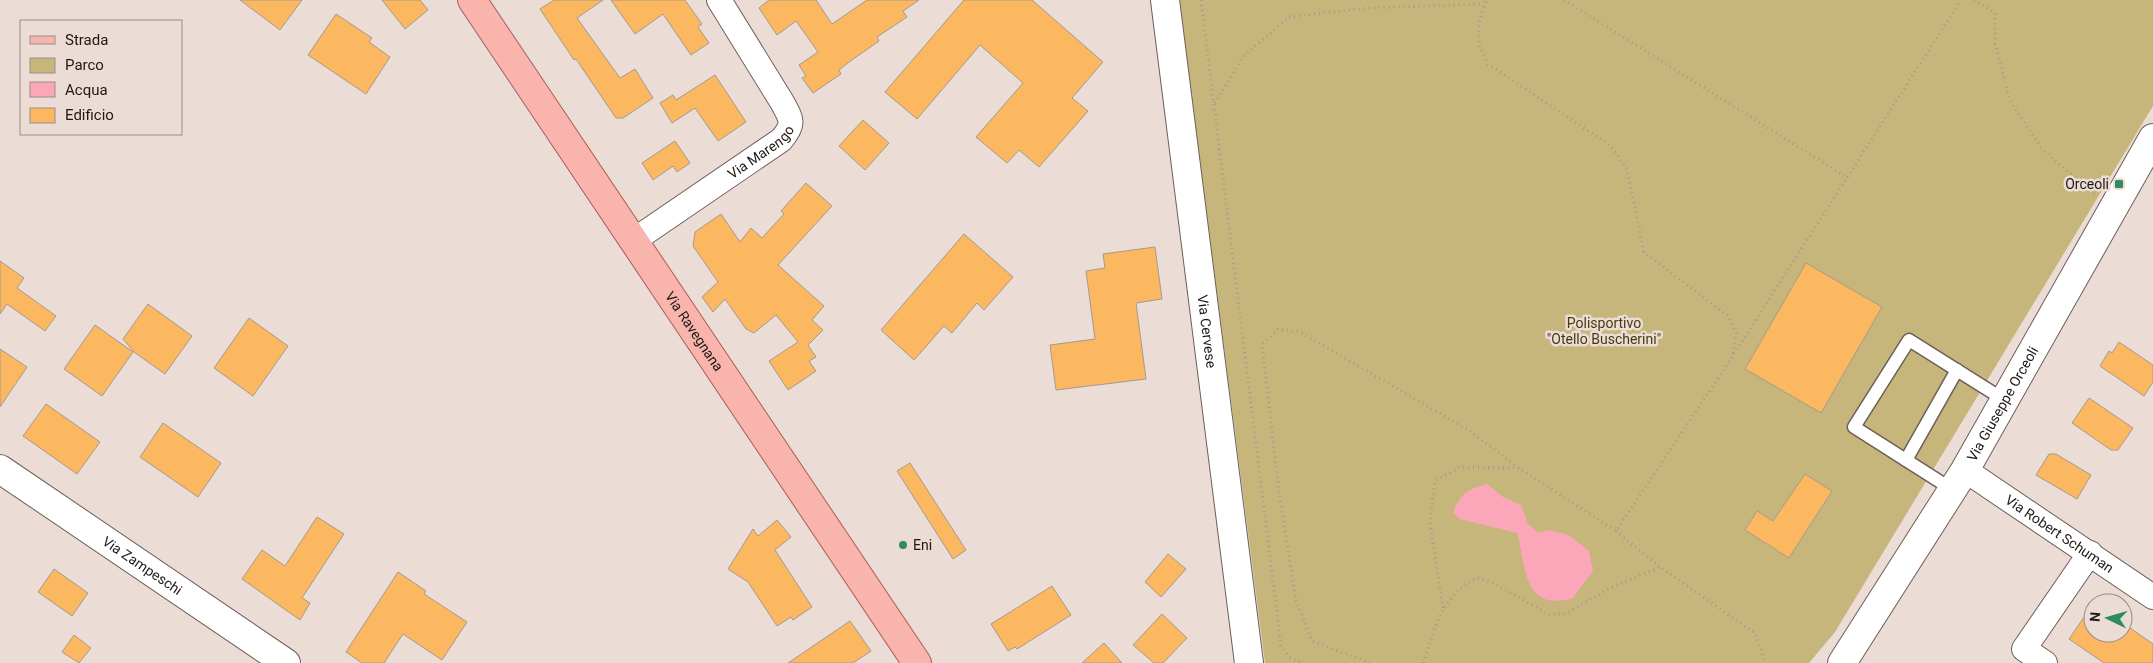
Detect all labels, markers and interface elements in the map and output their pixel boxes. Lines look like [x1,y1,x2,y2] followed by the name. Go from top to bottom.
[20,20,182,135] legend
[65,31,108,49] text: Strada
[65,56,104,74] text: Parco
[65,81,108,99] text: Acqua
[65,106,114,124] text: Edificio
[725,123,797,182] street label: Via Marengo
[2065,176,2109,192] place label: Orceoli
[2113,178,2125,190] marker: Orceoli
[662,289,727,374] street label: Via Ravegnana
[1194,294,1220,369] street label: Via Cervese
[1547,315,1661,347] park label: Polisportivo "Otello Buscherini"
[1964,344,2041,464] street label: Via Giuseppe Orceoli
[2002,492,2117,576] street label: Via Robert Schuman
[99,533,185,598] street label: Via Zampeschi
[913,537,932,553] place label: Eni
[897,539,909,551] marker: Eni
[2083,593,2133,643] north arrow
[2087,611,2103,622] text: N

